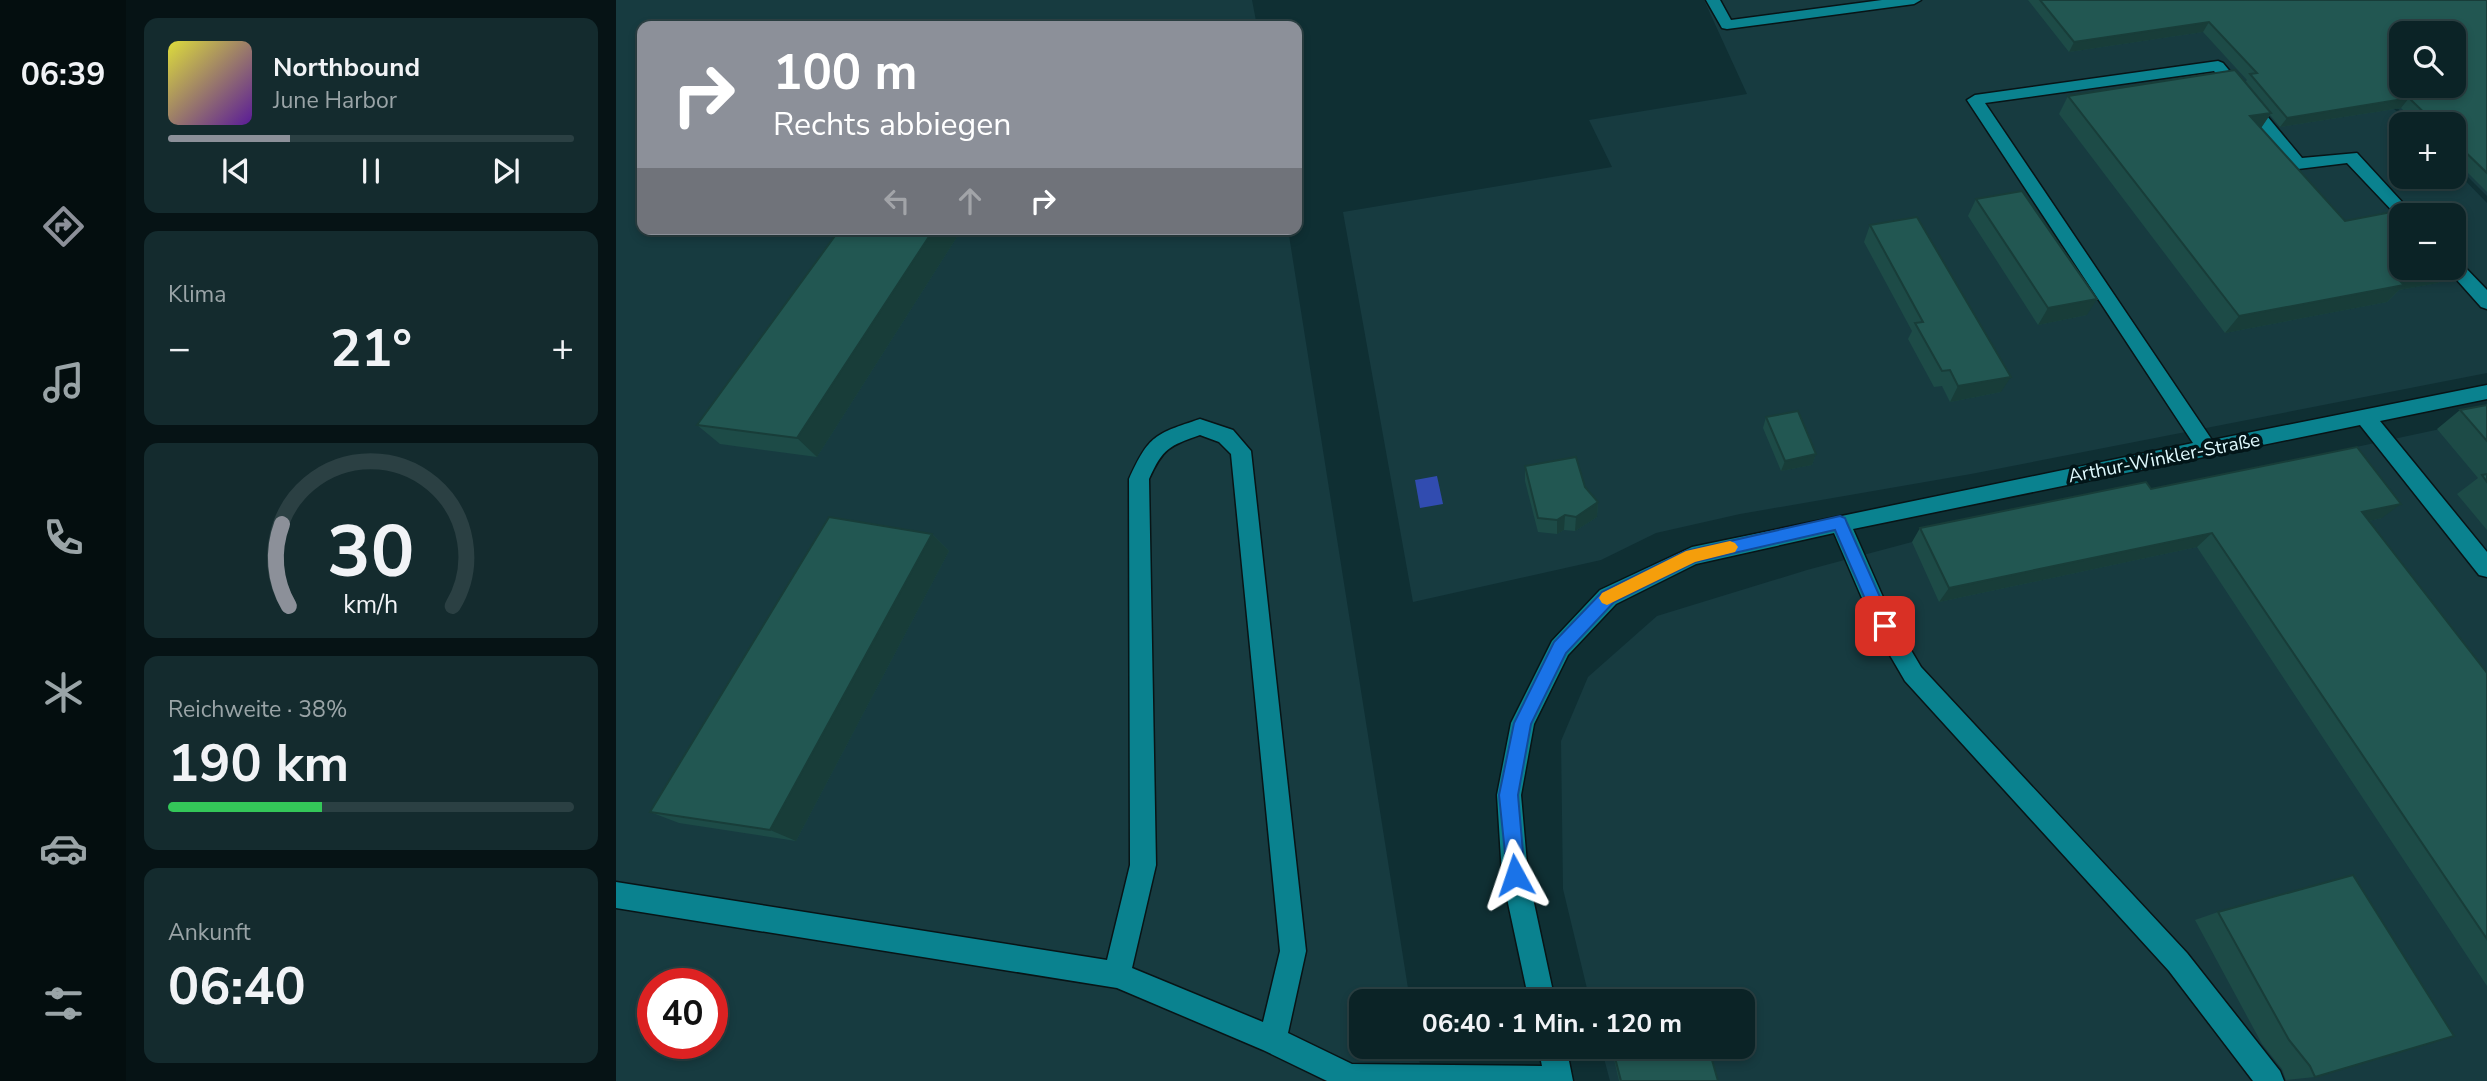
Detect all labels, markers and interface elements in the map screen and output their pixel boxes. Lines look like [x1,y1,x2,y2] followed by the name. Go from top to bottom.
[2389,21,2466,280] map controls
[2389,21,2466,98] button: search
[773,39,917,106] text: 100 m
[658,49,749,140] icon: right
[273,50,420,85] text: Northbound
[21,53,105,96] text: 06:39
[273,85,397,116] text: June Harbor
[773,103,1012,146] text: Rechts abbiegen
[2389,112,2466,189] button: +
[217,152,255,190] icon: previous
[352,152,390,190] icon: pause
[487,152,525,190] icon: next
[878,182,916,220] icon: left
[951,182,989,220] icon: ahead
[1024,182,1062,220] icon: right
[39,202,88,251] icon: directions
[2389,203,2466,280] button: −
[168,279,226,310] text: Klima
[330,313,412,384] text: 21°
[168,323,191,374] text: −
[551,323,574,374] text: +
[39,358,88,407] icon: music
[2066,427,2262,489] street label: Arthur-Winkler-Straße
[327,503,415,603] text: 30
[39,513,88,562] icon: phone
[343,588,399,622] text: km/h
[1855,596,1915,656] pin
[1866,607,1904,645] icon: arrive
[39,668,88,717] icon: climate
[168,694,347,725] text: Reichweite · 38%
[168,728,349,799] text: 190 km
[39,824,88,873] icon: car
[1478,838,1552,912] position arrow
[168,917,250,948] text: Ankunft
[168,951,306,1022] text: 06:40
[637,968,728,1059] speed limit sign: 40
[39,979,88,1028] icon: filters
[1422,1006,1682,1041] text: 06:40 · 1 Min. · 120 m

